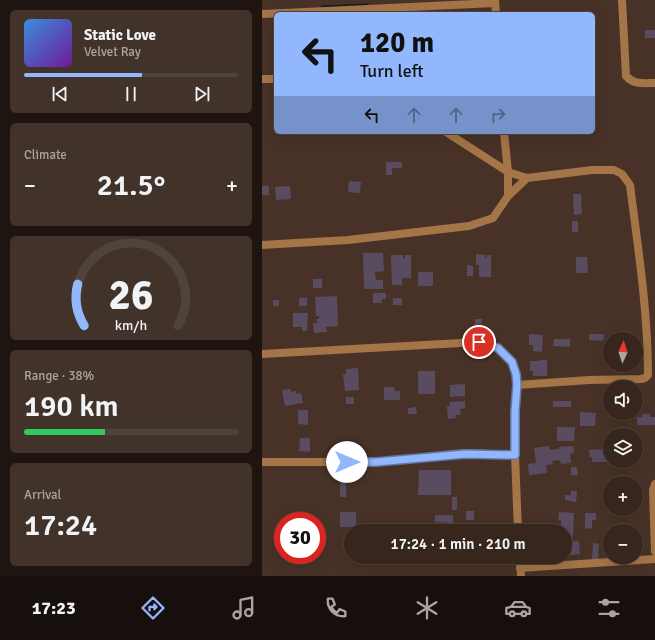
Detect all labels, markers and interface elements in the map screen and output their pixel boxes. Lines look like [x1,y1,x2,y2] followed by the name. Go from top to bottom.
[84,26,156,44] text: Static Love
[360,26,434,60] text: 120 m
[294,28,346,80] icon: left
[84,44,141,60] text: Velvet Ray
[360,60,423,82] text: Turn left
[49,83,71,105] icon: previous
[120,83,142,105] icon: pause
[191,83,213,105] icon: next
[361,104,383,126] icon: left
[403,104,425,126] icon: ahead
[445,104,467,126] icon: ahead
[487,104,509,126] icon: right
[24,147,67,163] text: Climate
[97,167,165,204] text: 21.5°
[24,172,36,199] text: −
[226,172,238,199] text: +
[109,270,153,321] text: 26
[115,317,147,334] text: km/h
[462,325,496,359] pin
[468,331,490,353] icon: arrive
[603,332,643,372] north arrow
[603,332,643,564] map controls
[24,368,94,384] text: Range · 38%
[603,380,643,420] button: sound
[24,388,119,425] text: 190 km
[603,428,643,468] button: layers
[326,441,368,483] position arrow
[603,476,643,516] button: +
[24,487,61,503] text: Arrival
[24,507,97,544] text: 17:24
[274,512,326,564] speed limit sign: 30
[603,524,643,564] button: −
[391,535,525,553] text: 17:24 · 1 min · 210 m
[139,594,167,622] icon: directions
[230,594,258,622] icon: music
[322,594,350,622] icon: phone
[413,594,441,622] icon: climate
[504,594,532,622] icon: car
[595,594,623,622] icon: filters
[32,597,76,619] text: 17:23

